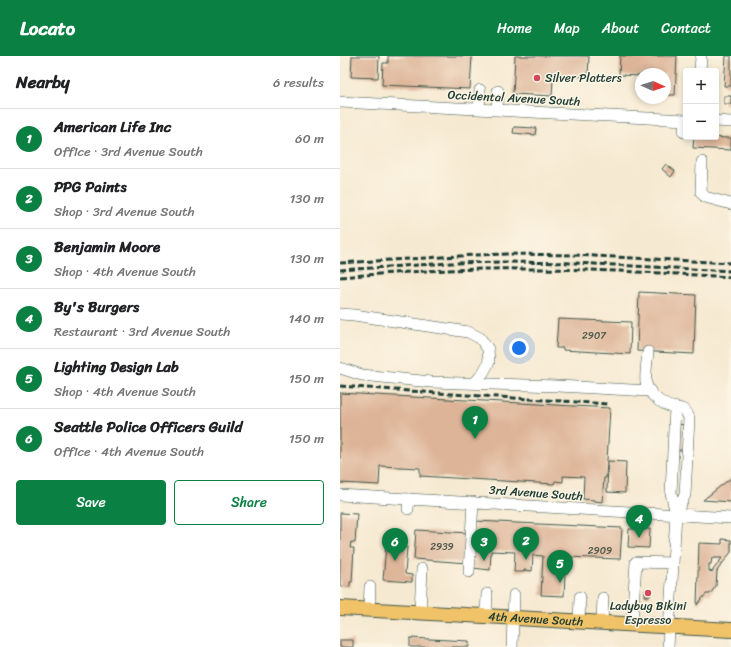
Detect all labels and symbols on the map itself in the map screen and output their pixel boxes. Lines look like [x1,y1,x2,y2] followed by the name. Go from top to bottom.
[545,67,622,89] place label: Silver Platters
[635,68,671,104] north arrow
[532,73,542,83] marker: Silver Platters
[447,84,581,112] street label: Occidental Avenue South
[582,327,607,345] house number: 2907
[509,338,529,358] your location
[462,406,488,439] pin: 1
[488,479,584,507] street label: 3rd Avenue South
[626,505,652,538] pin: 4
[513,527,539,560] pin: 2
[382,528,408,561] pin: 6
[471,528,497,561] pin: 3
[430,538,454,556] house number: 2939
[588,542,612,560] house number: 2909
[547,550,573,583] pin: 5
[643,588,653,598] marker: Ladybug Bikini Espresso
[610,595,687,631] place label: Ladybug Bikini Espresso
[487,605,584,633] street label: 4th Avenue South

